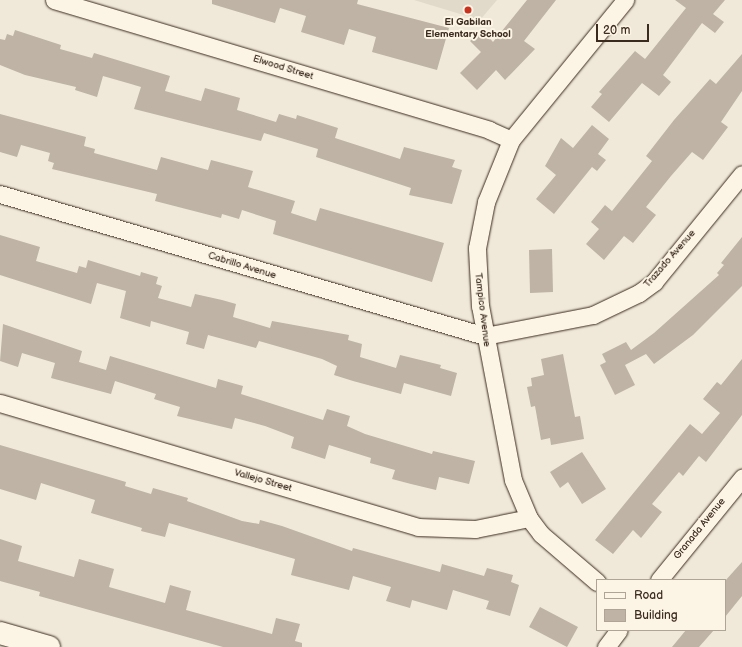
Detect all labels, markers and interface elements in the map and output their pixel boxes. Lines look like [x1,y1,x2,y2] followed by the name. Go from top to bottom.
[463,5,473,15] marker: El Gabilan Elementary School
[425,16,511,40] place label: El Gabilan Elementary School
[598,16,651,42] scale bar
[603,23,630,38] text: 20 m
[251,53,315,83] street label: Elwood Street
[642,228,698,290] street label: Trazado Avenue
[206,250,278,282] street label: Cabrillo Avenue
[472,272,492,348] street label: Tampico Avenue
[233,467,293,495] street label: Vallejo Street
[672,496,728,562] street label: Granada Avenue
[596,579,726,631] legend
[634,588,663,603] text: Road
[634,608,678,623] text: Building

